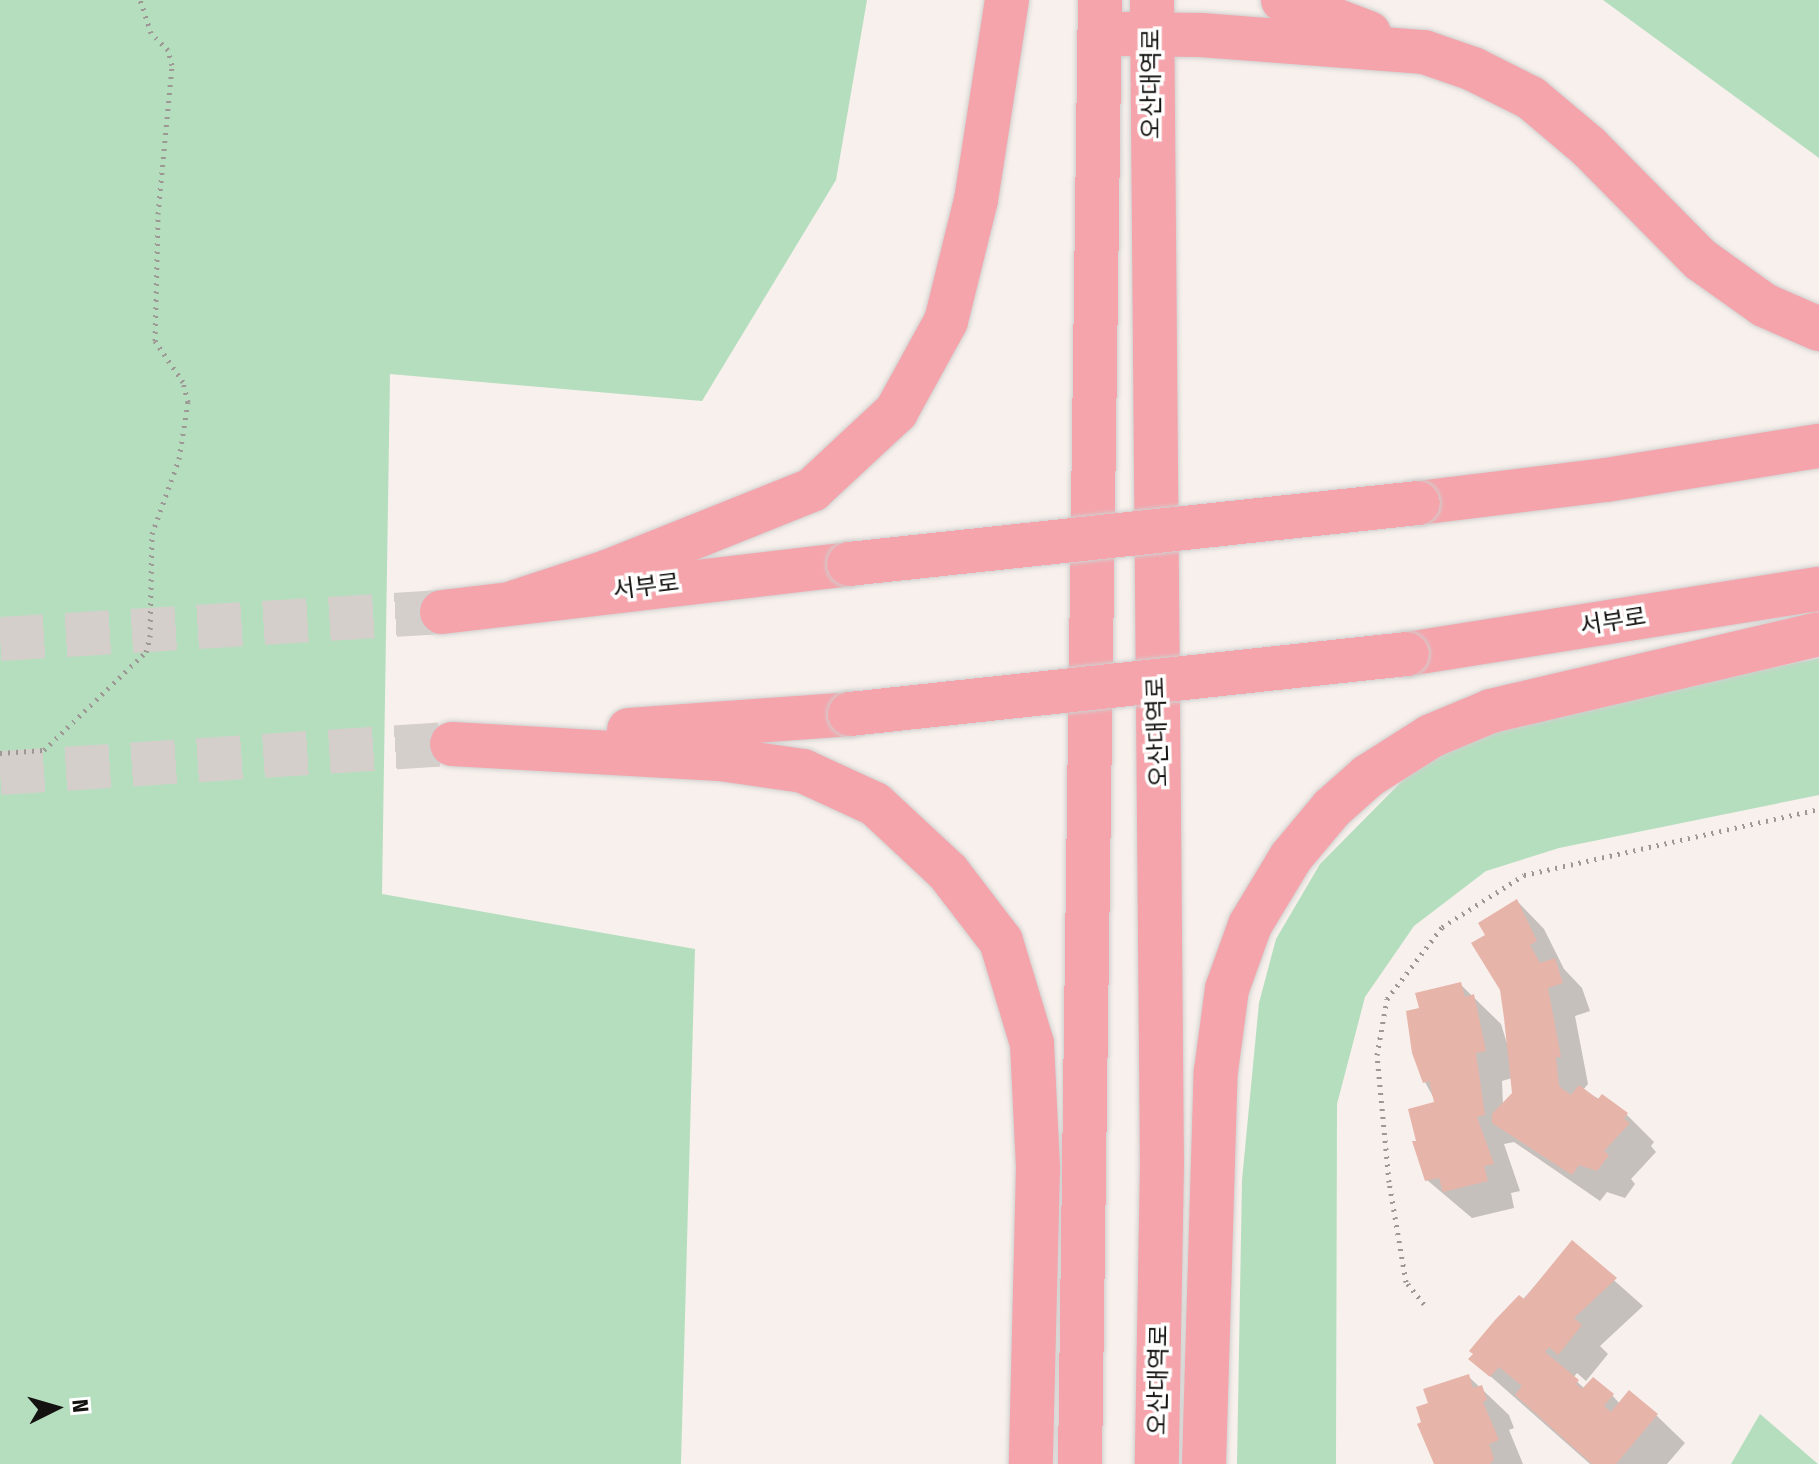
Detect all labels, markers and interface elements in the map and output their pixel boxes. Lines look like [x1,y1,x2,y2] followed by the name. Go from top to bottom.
[1138,29,1166,139] street label: 오산대역로
[611,569,681,605] street label: 서부로
[1578,603,1648,641] street label: 서부로
[1142,676,1174,788] street label: 오산대역로
[1144,1325,1174,1435] street label: 오산대역로
[16,1368,96,1448] north arrow
[66,1398,94,1414] text: N

